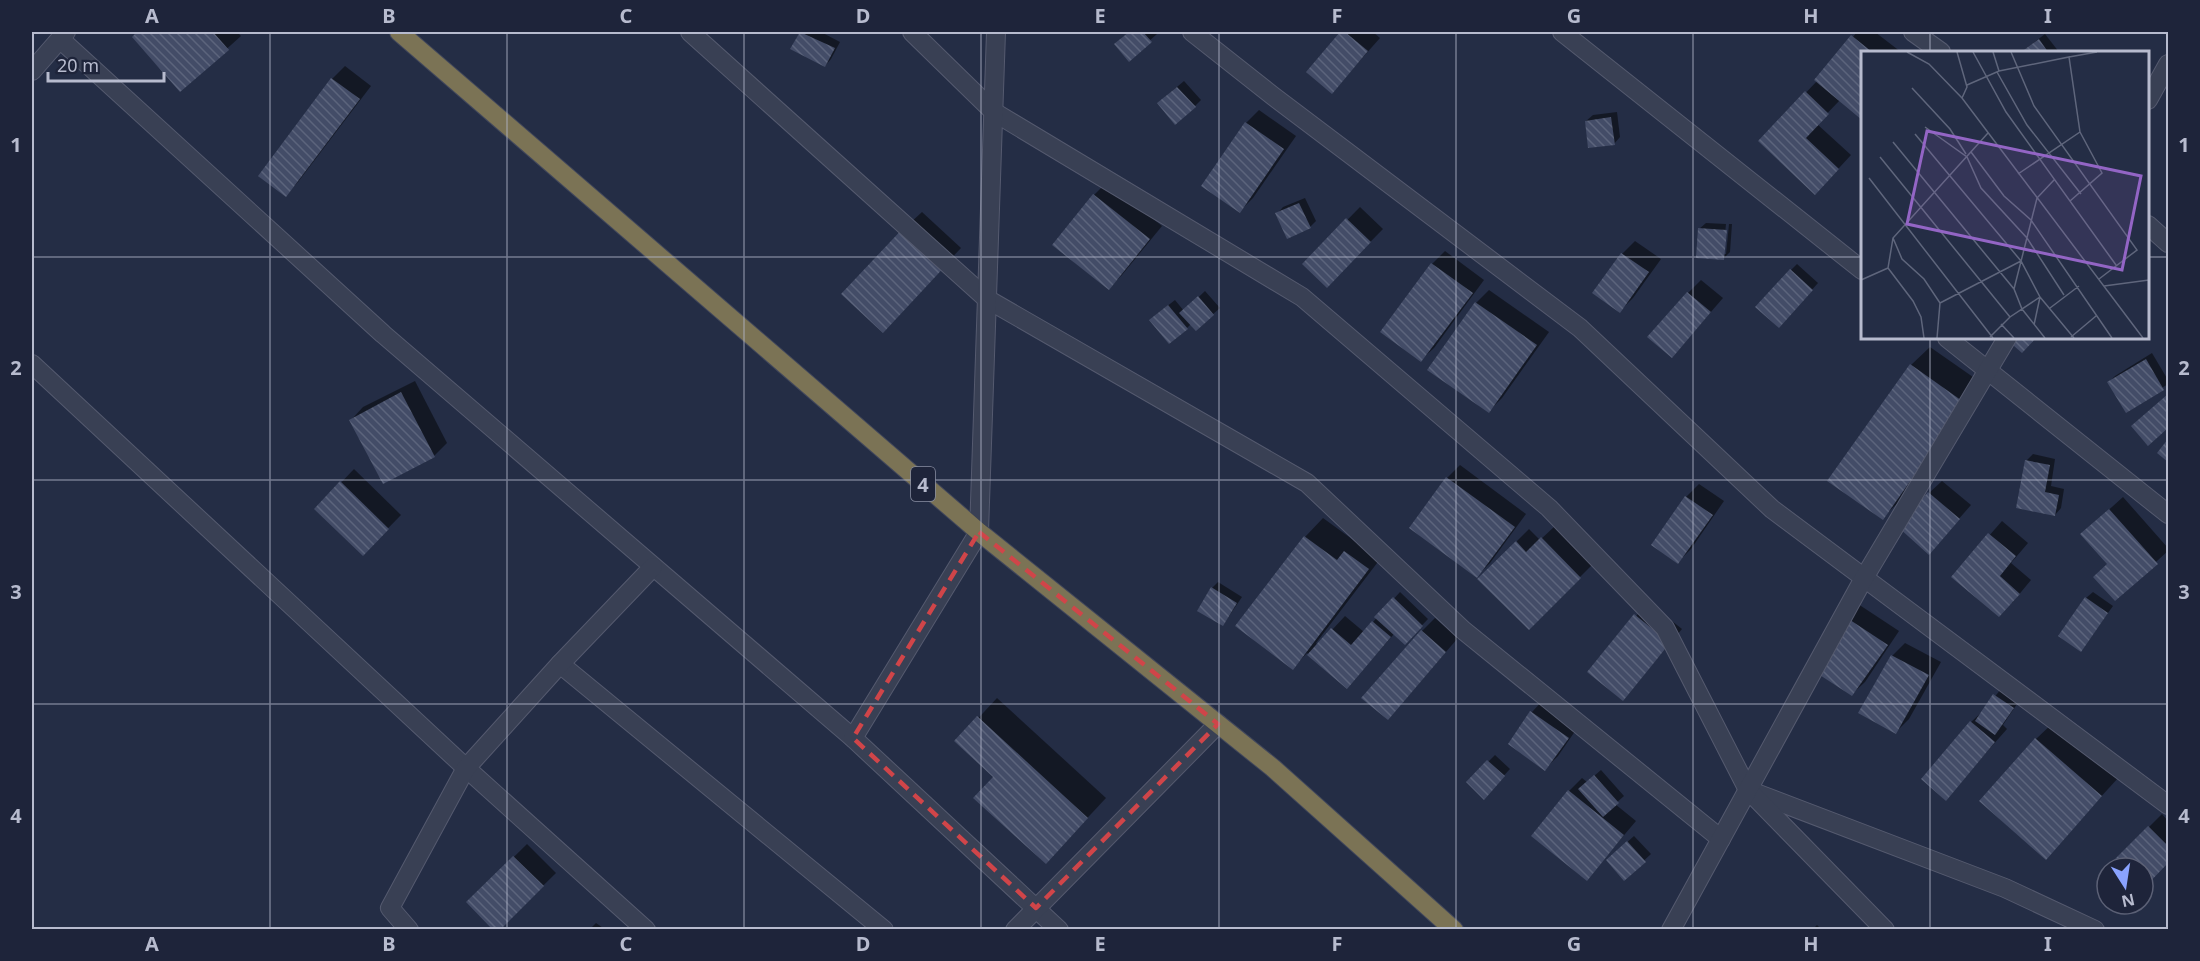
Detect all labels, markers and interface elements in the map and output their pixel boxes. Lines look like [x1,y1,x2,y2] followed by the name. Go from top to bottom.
[145,2,159,29] text: A
[382,2,396,29] text: B
[620,2,633,29] text: C
[856,2,870,29] text: D
[1094,2,1106,29] text: E
[1332,2,1342,29] text: F
[1567,2,1581,29] text: G
[1803,2,1819,29] text: H
[2044,2,2052,29] text: I
[48,45,164,83] scale bar
[1861,51,2149,339] inset map
[57,53,99,77] text: 20 m
[10,131,22,158] text: 1
[2178,131,2190,158] text: 1
[10,354,22,381] text: 2
[2178,354,2190,381] text: 2
[911,467,935,501] road number: 4
[10,578,22,605] text: 3
[2178,578,2190,605] text: 3
[10,802,22,829] text: 4
[2178,802,2190,829] text: 4
[2095,856,2155,916] north arrow
[2119,889,2137,913] text: N
[145,930,159,957] text: A
[382,930,396,957] text: B
[620,930,633,957] text: C
[856,930,870,957] text: D
[1094,930,1106,957] text: E
[1332,930,1342,957] text: F
[1567,930,1581,957] text: G
[1803,930,1819,957] text: H
[2044,930,2052,957] text: I

